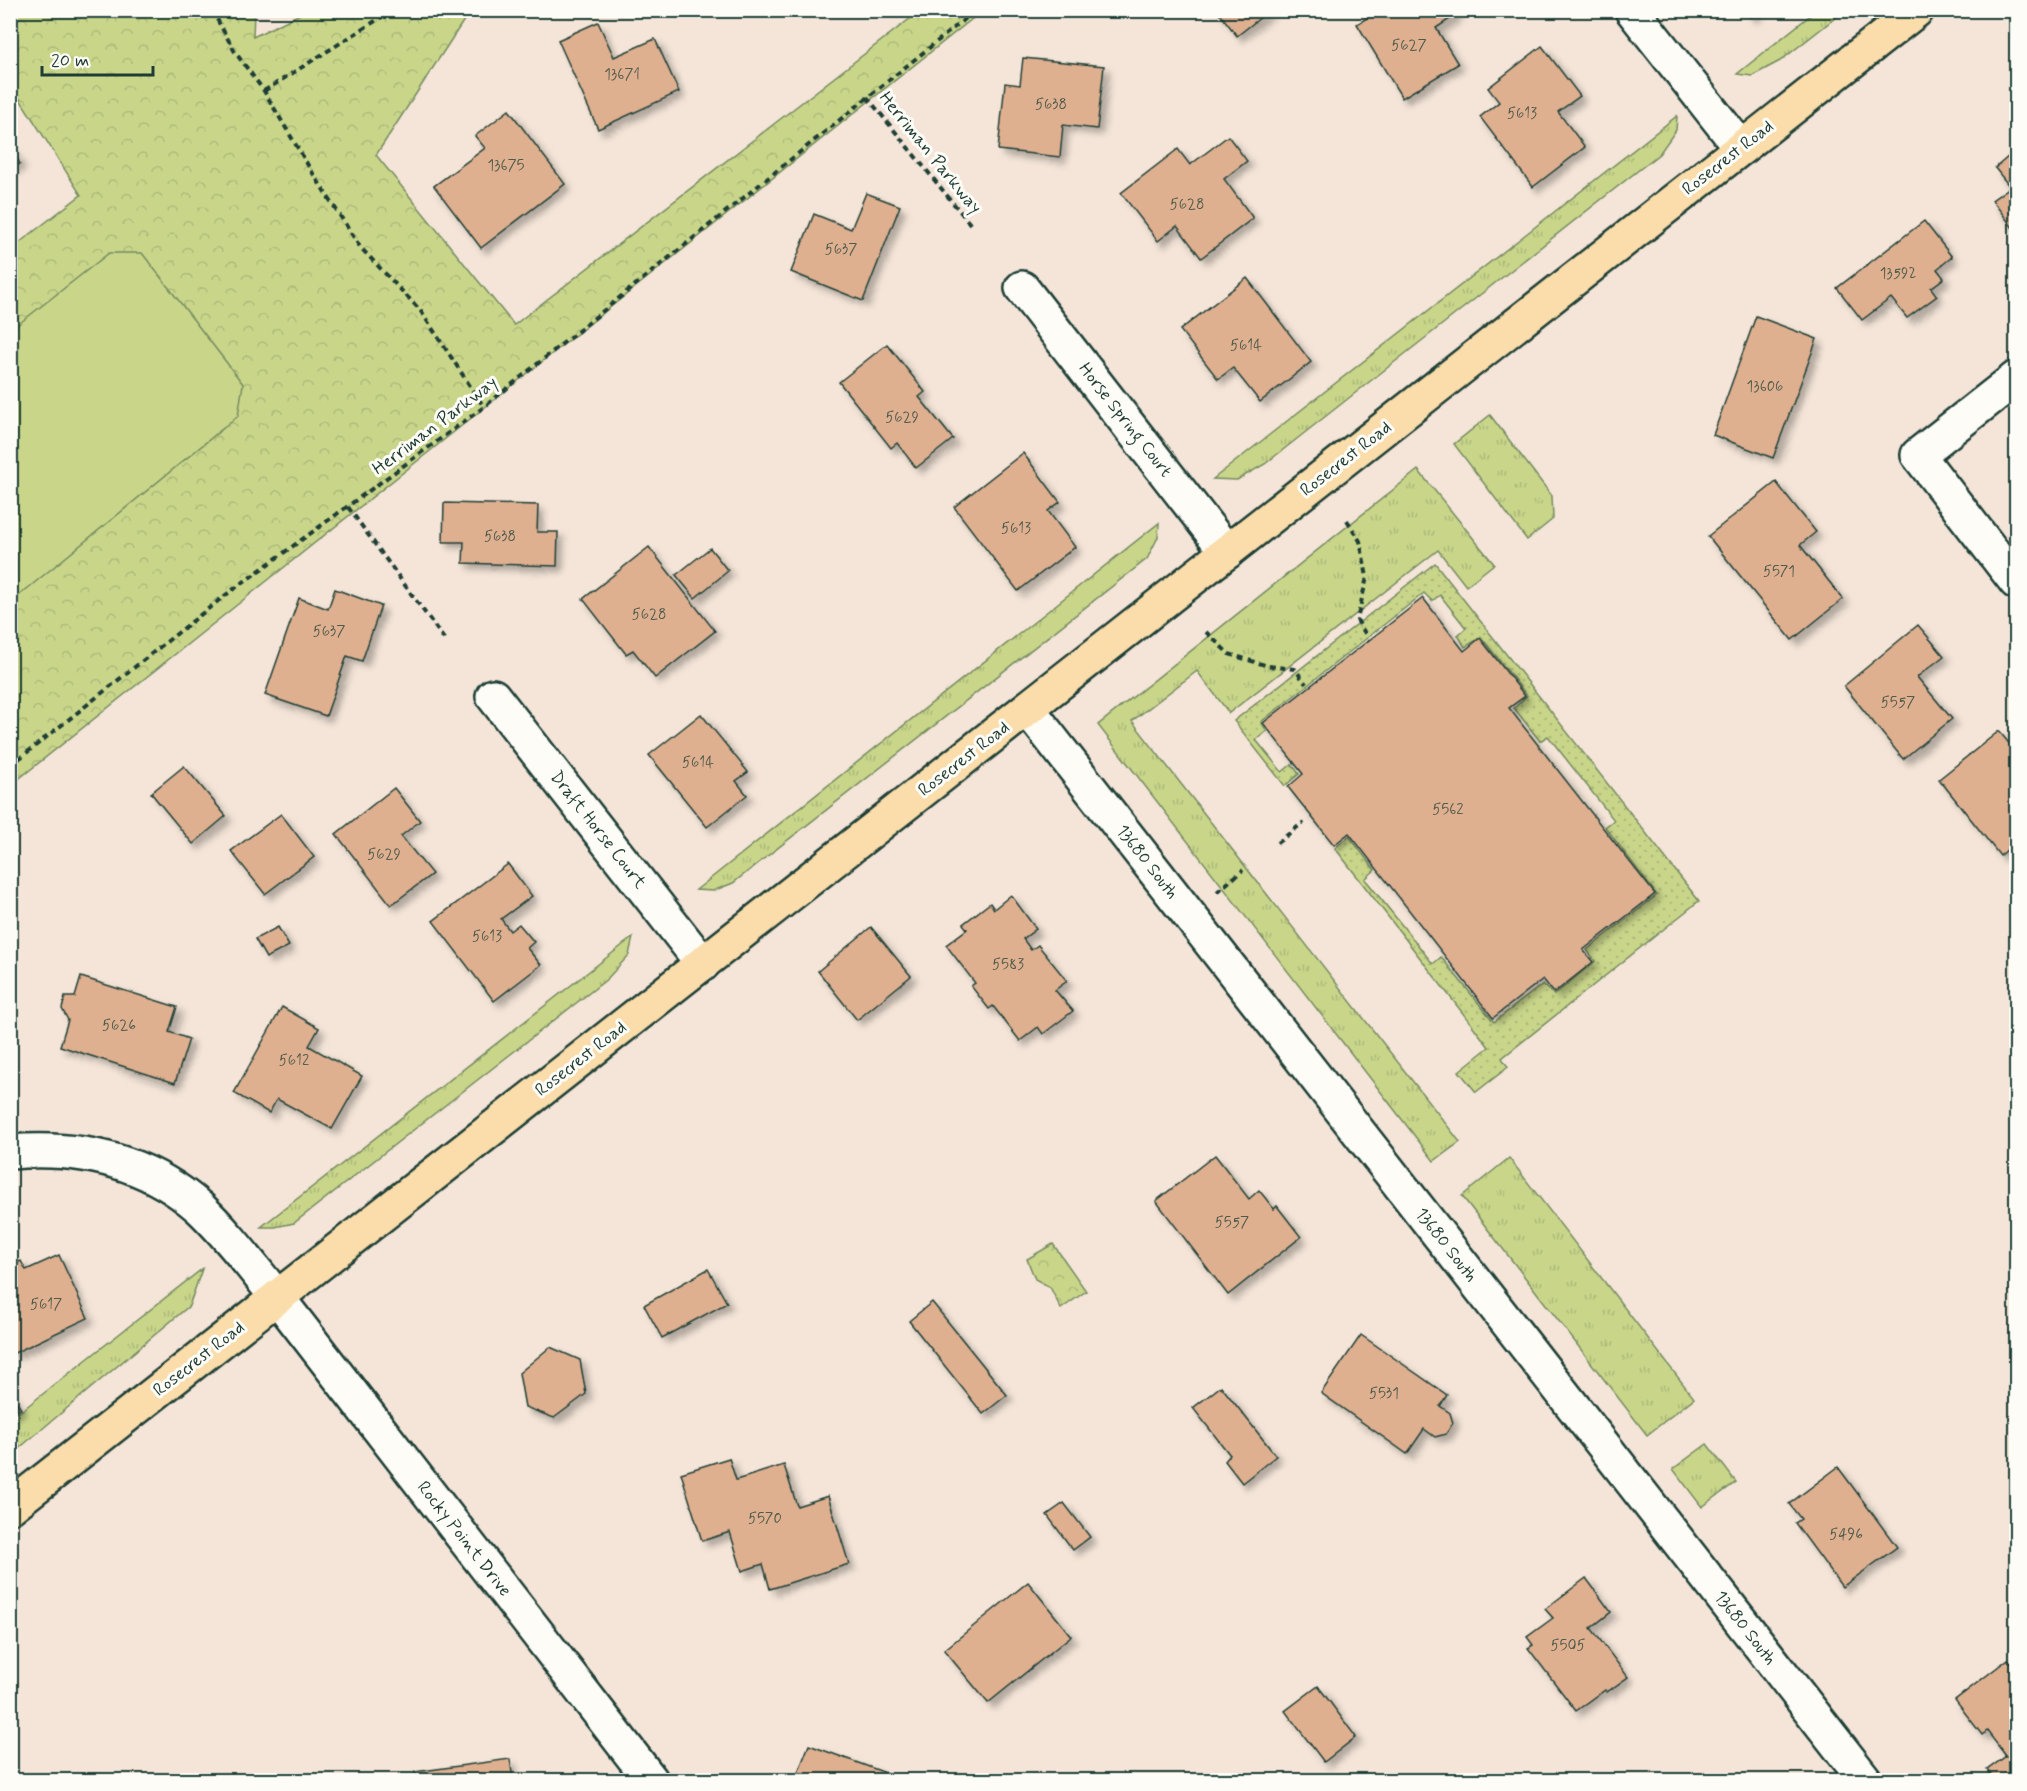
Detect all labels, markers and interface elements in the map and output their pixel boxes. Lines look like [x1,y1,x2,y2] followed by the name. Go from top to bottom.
[1391,36,1427,56] house number: 5627
[42,39,153,77] scale bar
[51,49,89,73] text: 20 m
[604,65,640,85] house number: 13671
[873,87,987,219] street label: Herriman Parkway
[1035,95,1067,115] house number: 5638
[1507,104,1537,124] house number: 5613
[1677,115,1779,201] street label: Rosecrest Road
[487,156,525,176] house number: 13675
[1170,195,1204,215] house number: 5628
[825,240,857,260] house number: 5637
[1880,264,1916,284] house number: 13592
[1230,336,1262,356] house number: 5614
[1071,358,1178,484] street label: Horse Spring Court
[368,371,502,481] street label: Herriman Parkway
[1747,377,1783,397] house number: 13606
[885,408,919,428] house number: 5629
[1295,416,1397,502] street label: Rosecrest Road
[1001,519,1031,539] house number: 5613
[484,527,516,547] house number: 5638
[1763,562,1795,582] house number: 5571
[632,605,666,625] house number: 5628
[313,622,345,642] house number: 5637
[1881,693,1915,713] house number: 5557
[913,716,1015,802] street label: Rosecrest Road
[682,753,714,773] house number: 5614
[544,766,652,894] street label: Draft Horse Court
[1432,800,1464,820] house number: 5562
[1110,820,1184,904] street label: 13680 South
[367,845,401,865] house number: 5629
[472,927,502,947] house number: 5613
[992,955,1024,975] house number: 5583
[102,1016,136,1036] house number: 5626
[530,1016,632,1102] street label: Rosecrest Road
[279,1051,309,1071] house number: 5612
[1409,1203,1483,1287] street label: 13680 South
[1215,1213,1249,1233] house number: 5557
[30,1295,62,1315] house number: 5617
[148,1316,250,1402] street label: Rosecrest Road
[1369,1384,1399,1404] house number: 5531
[411,1476,517,1602] street label: Rocky Point Drive
[748,1509,782,1529] house number: 5570
[1829,1525,1863,1545] house number: 5496
[1708,1586,1782,1670] street label: 13680 South
[1550,1636,1586,1656] house number: 5505

